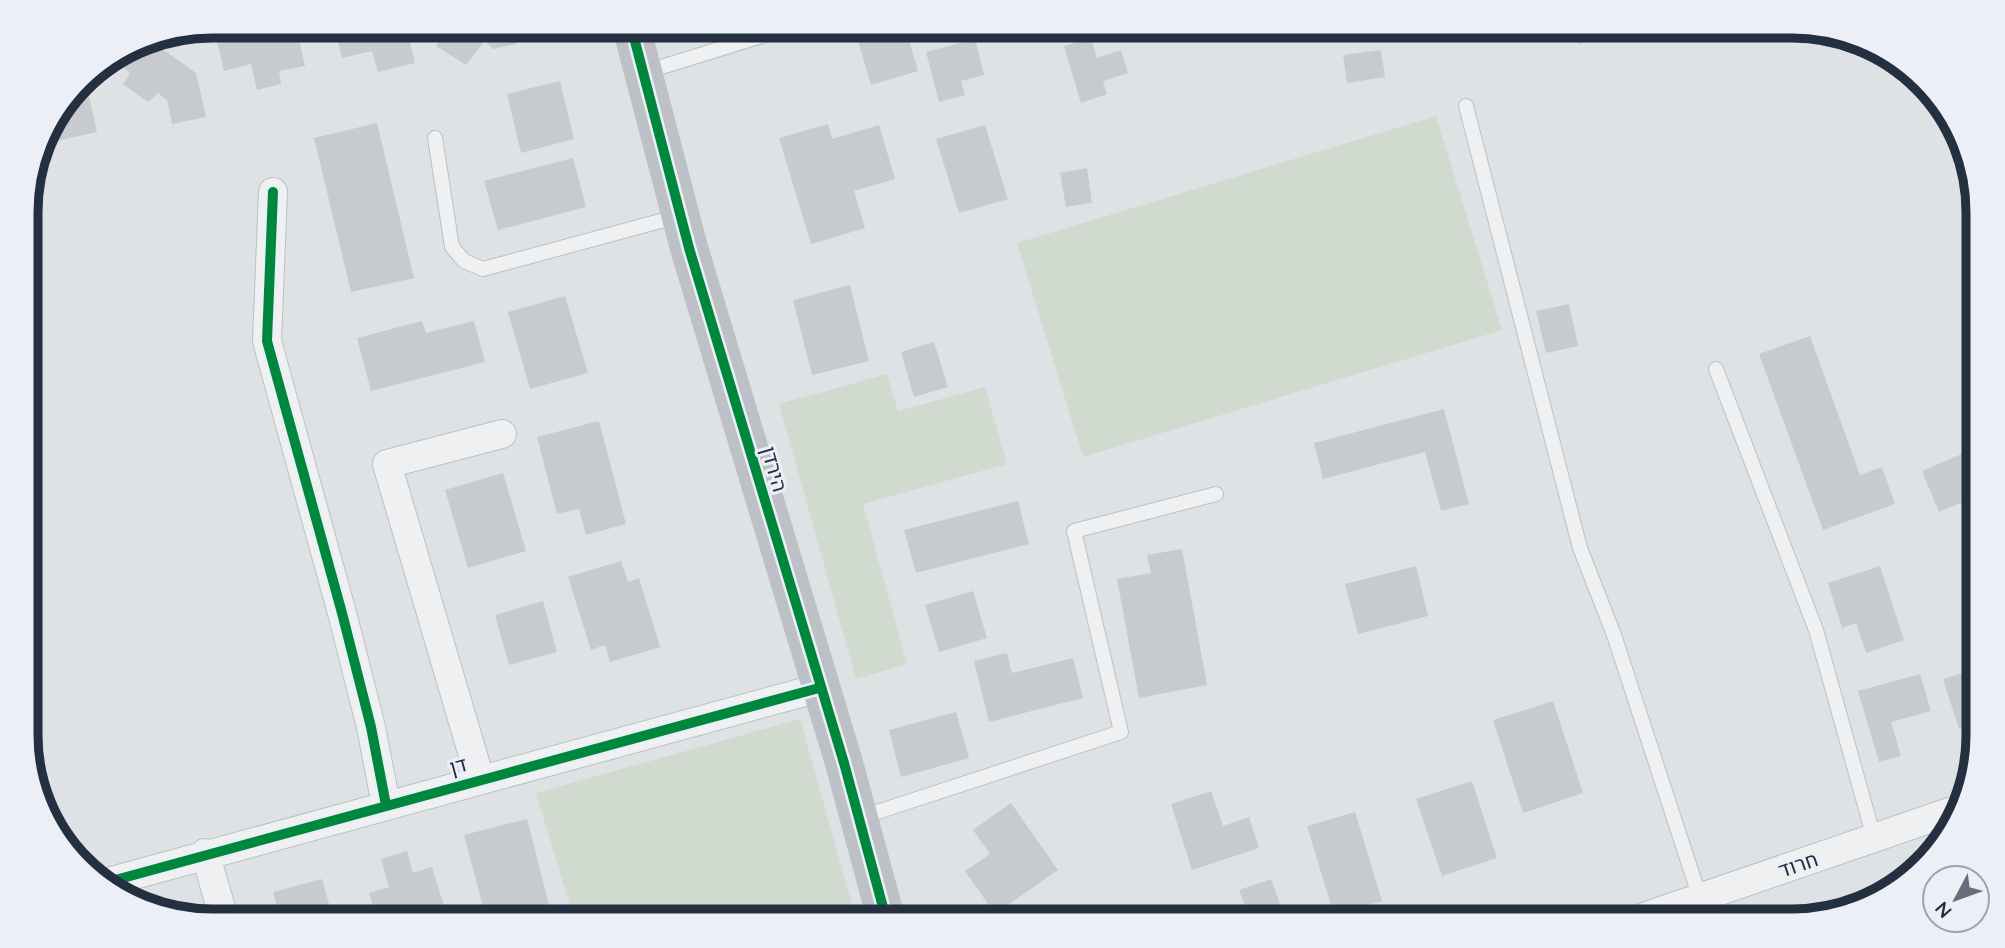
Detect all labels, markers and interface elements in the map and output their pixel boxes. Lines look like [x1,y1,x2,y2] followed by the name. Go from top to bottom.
[756,443,794,495] street label: הירדן
[446,750,470,780] street label: דן
[1775,845,1821,883] street label: חרוד
[1921,864,1991,934] north arrow
[1930,897,1957,923] text: N

